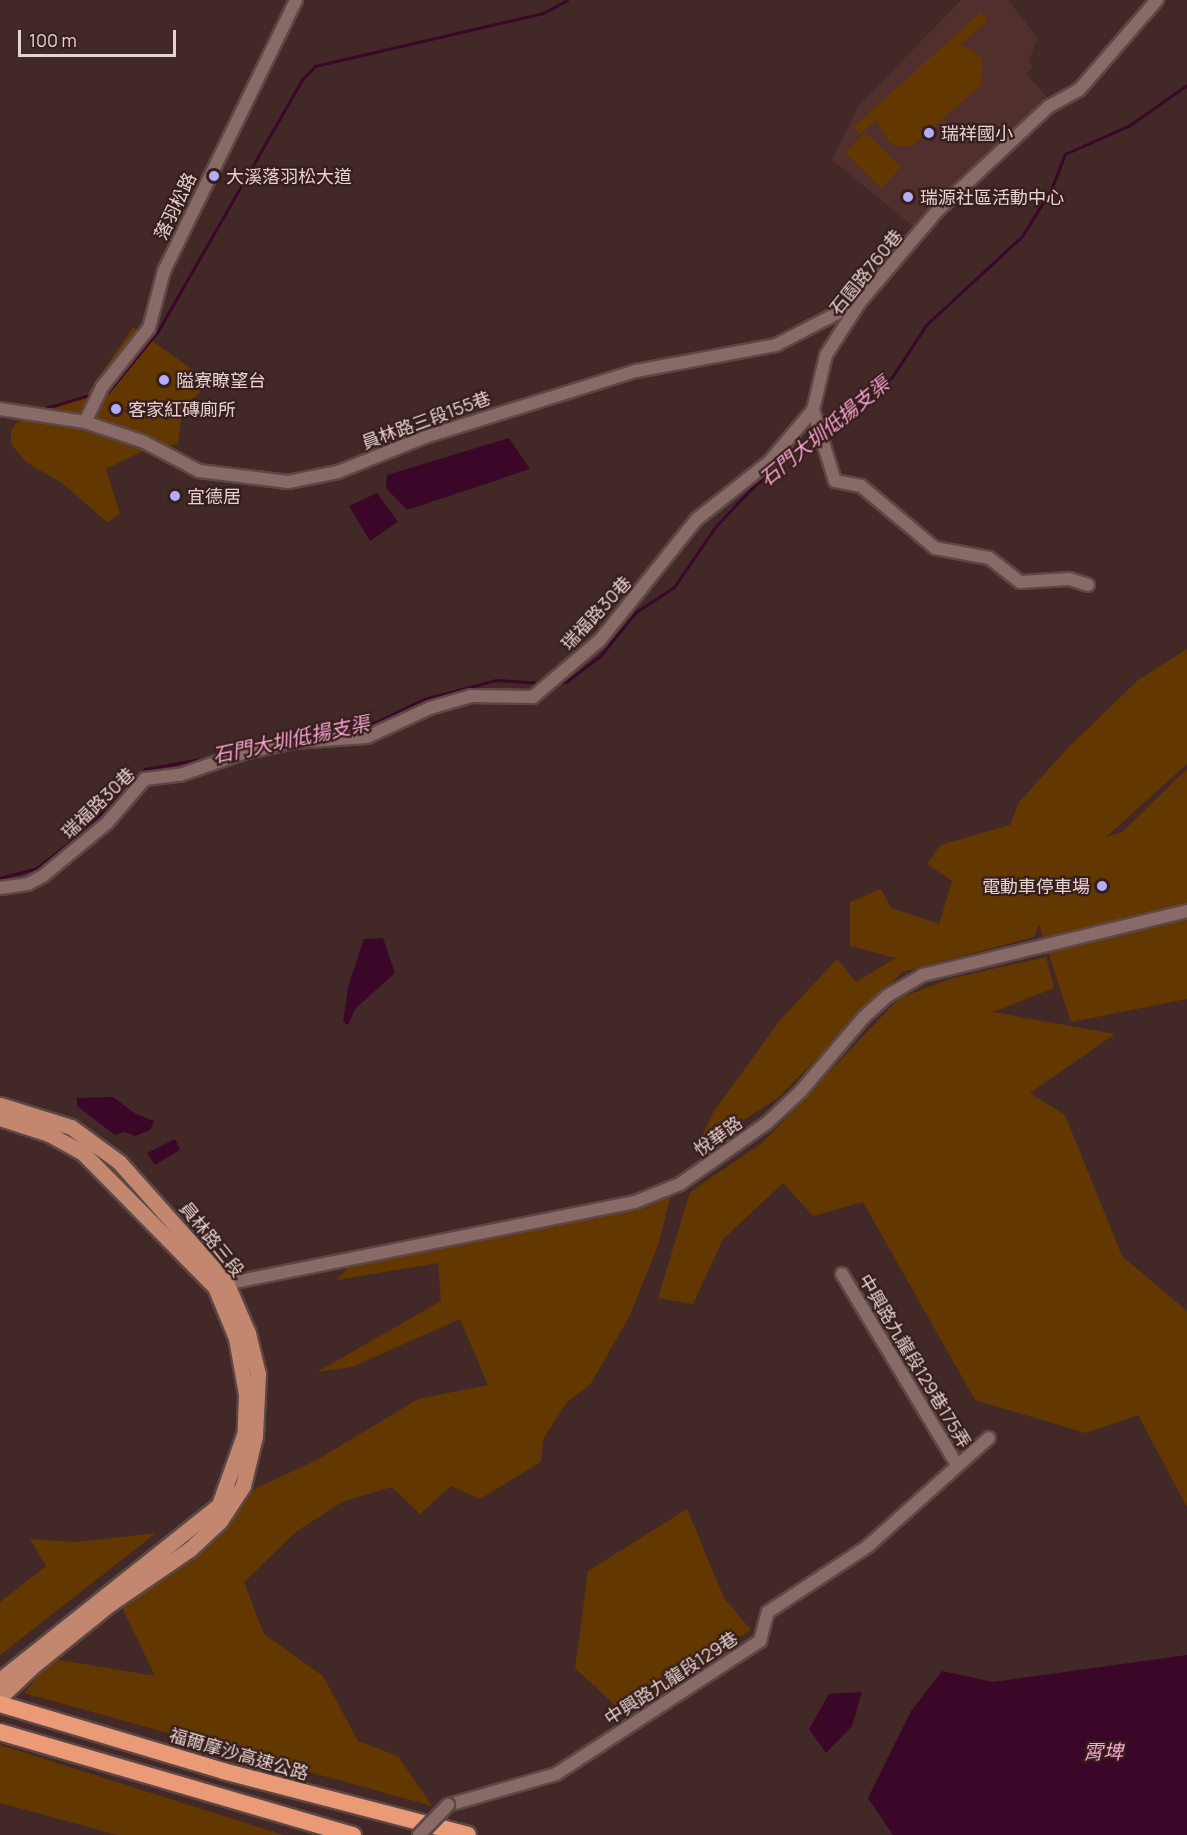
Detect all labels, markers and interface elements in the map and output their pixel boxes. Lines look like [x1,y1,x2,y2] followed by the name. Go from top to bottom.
[21,18,178,56] scale bar
[29,28,77,52] text: 100 m
[941,122,1013,144] place label: 瑞祥國小
[922,126,936,140] marker: 瑞祥國小
[226,165,352,187] place label: 大溪落羽松大道
[150,169,200,243] street label: 落羽松路
[207,169,221,183] marker: 大溪落羽松大道
[920,186,1064,208] place label: 瑞源社區活動中心
[901,190,915,204] marker: 瑞源社區活動中心
[825,225,907,319] street label: 石園路760巷
[176,369,266,391] place label: 隘寮瞭望台
[754,371,894,491] water label: 石門大圳低揚支渠
[157,373,171,387] marker: 隘寮瞭望台
[358,387,494,453] street label: 員林路三段155巷
[128,398,236,420] place label: 客家紅磚廁所
[109,402,123,416] marker: 客家紅磚廁所
[187,485,241,507] place label: 宜德居
[168,489,182,503] marker: 宜德居
[556,572,636,654] street label: 瑞福路30巷
[210,711,372,767] water label: 石門大圳低揚支渠
[57,763,139,843] street label: 瑞福路30巷
[982,875,1090,897] place label: 電動車停車場
[1095,879,1109,893] marker: 電動車停車場
[690,1111,746,1161] street label: 悅華路
[175,1197,249,1281] street label: 員林路三段
[855,1270,975,1452] street label: 中興路九龍段129巷175弄
[600,1627,742,1729] street label: 中興路九龍段129巷
[167,1724,311,1784] street label: 福爾摩沙高速公路
[1083,1739,1123,1763] water label: 霄埤

